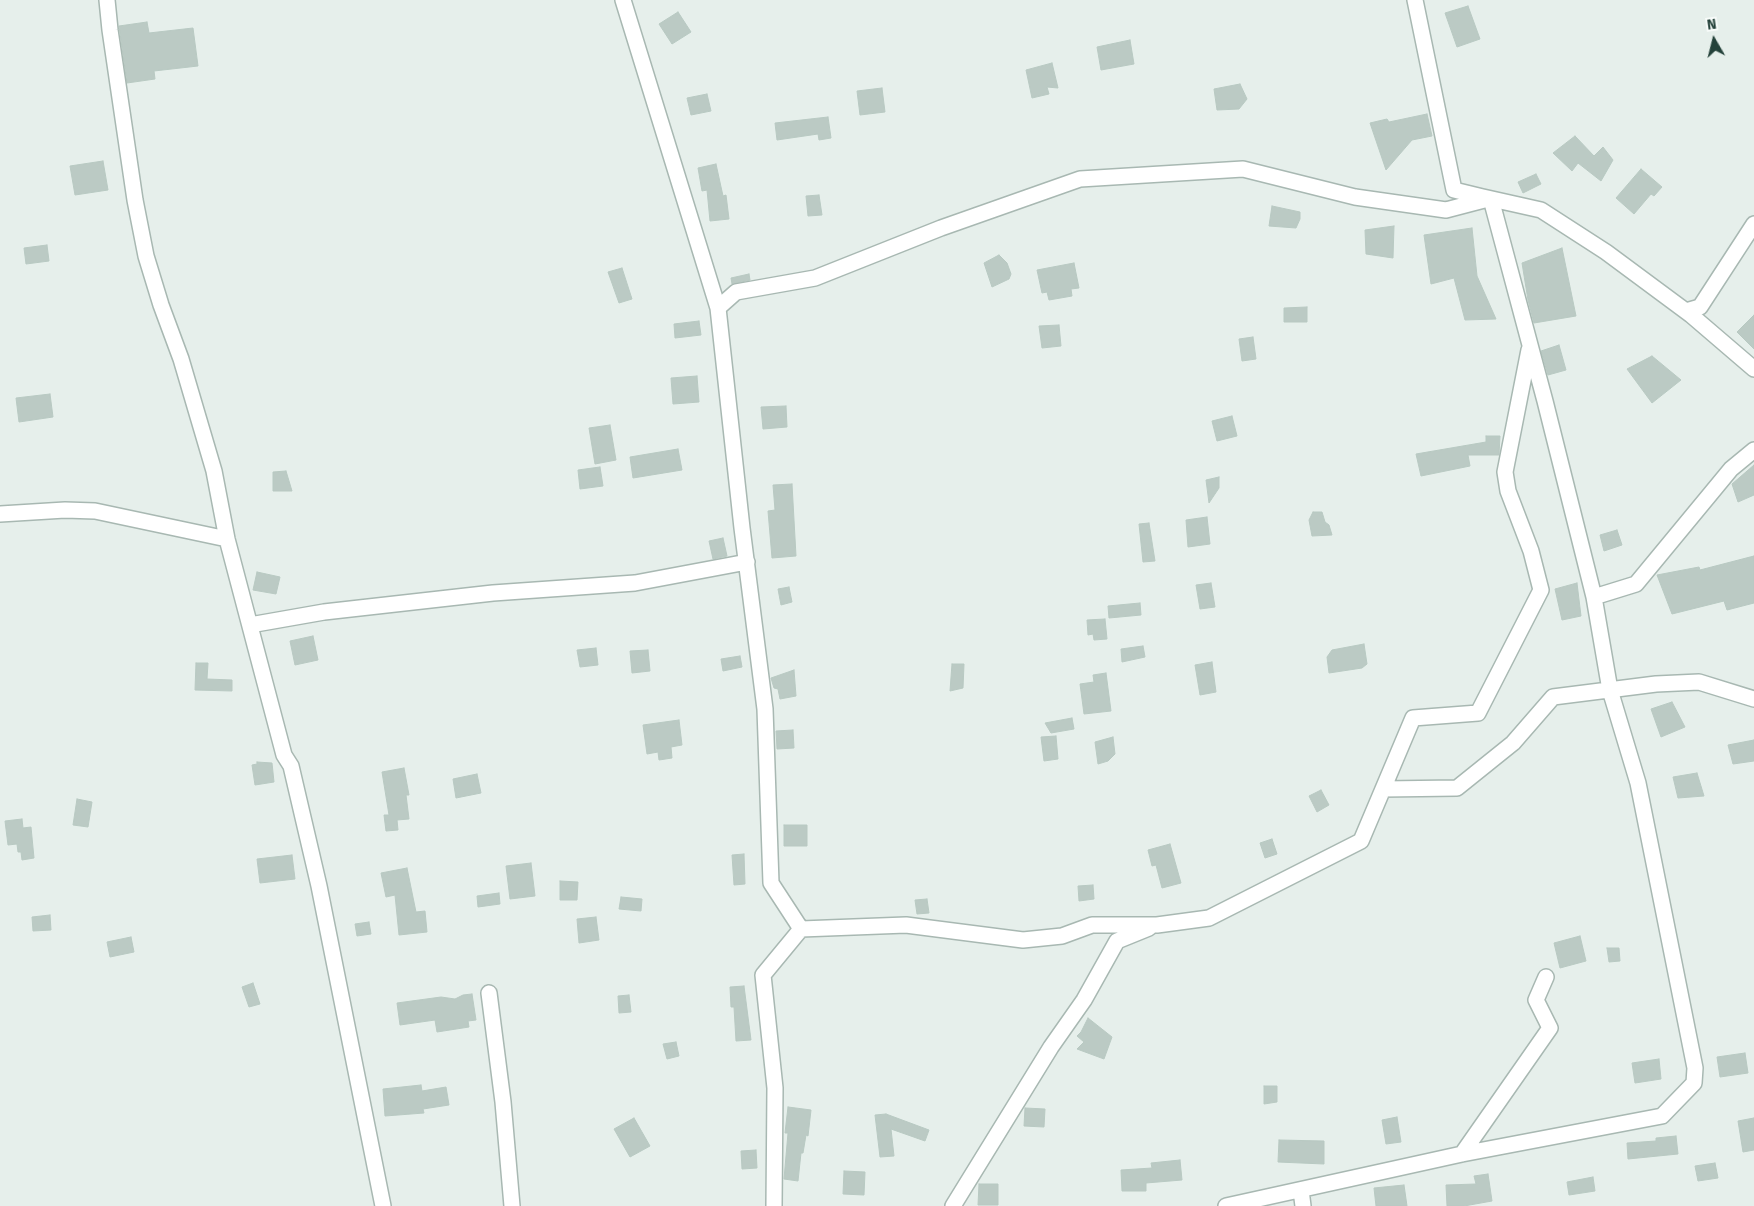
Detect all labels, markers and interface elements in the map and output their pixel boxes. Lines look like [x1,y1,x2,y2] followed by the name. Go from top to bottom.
[1689,15,1739,65] north arrow
[1706,16,1718,34] text: N

